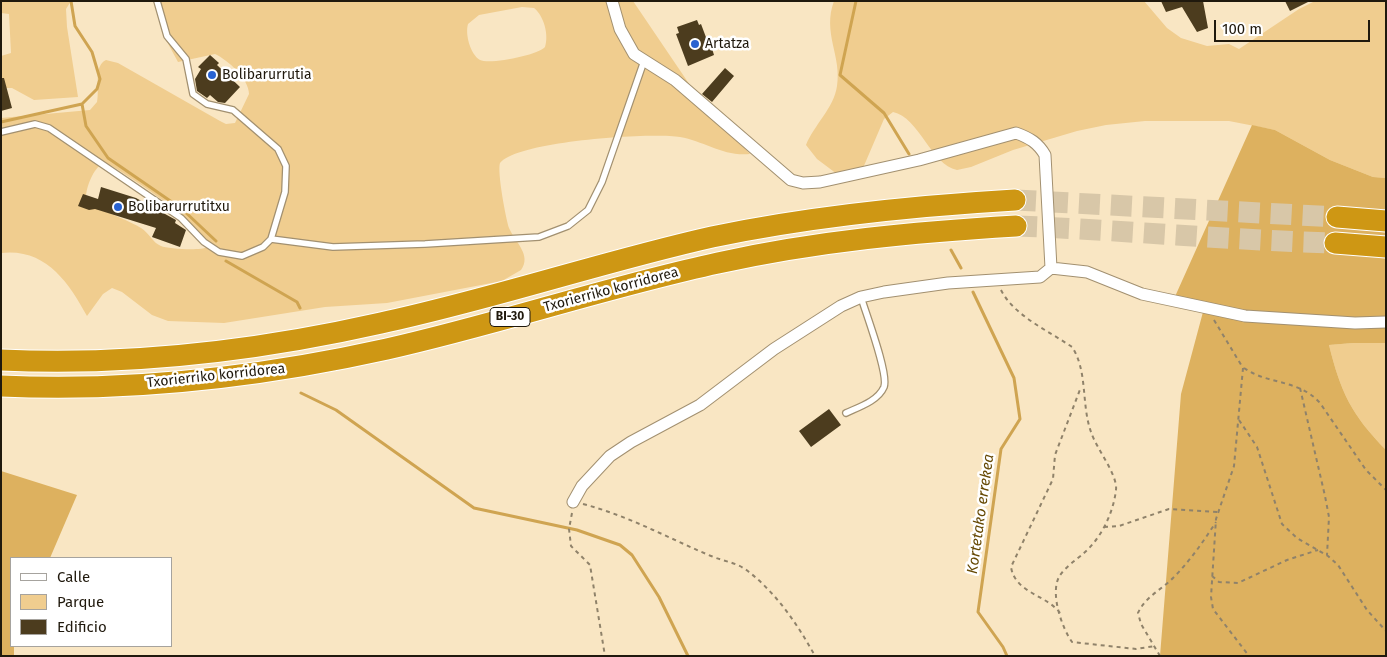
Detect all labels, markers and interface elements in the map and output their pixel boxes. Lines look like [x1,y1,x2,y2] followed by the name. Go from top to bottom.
[1217,10,1373,42] scale bar
[1222,20,1262,38] text: 100 m
[705,36,750,52] place label: Artatza
[689,38,701,50] marker: Artatza
[222,67,312,83] place label: Bolibarurrutia
[206,69,218,81] marker: Bolibarurrutia
[128,199,230,215] place label: Bolibarurrutitxu
[112,201,124,213] marker: Bolibarurrutitxu
[542,264,680,316] street label: Txorierriko korridorea
[490,308,530,326] road number: BI-30
[146,360,286,392] street label: Txorierriko korridorea
[964,453,998,575] water label: Kortetako errekea
[10,557,172,647] legend
[57,568,90,586] text: Calle
[57,593,104,611] text: Parque
[57,618,107,636] text: Edificio

